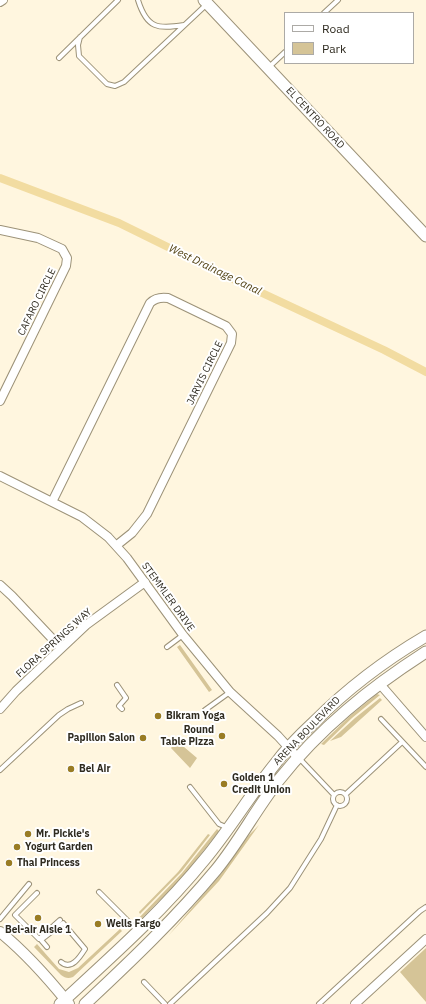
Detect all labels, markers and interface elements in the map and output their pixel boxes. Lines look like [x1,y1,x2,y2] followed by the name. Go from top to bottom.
[284,12,414,64] legend
[322,21,350,36] text: Road
[322,41,346,56] text: Park
[283,85,347,151] street label: EL CENTRO ROAD
[167,242,263,298] water label: West Drainage Canal
[16,266,58,338] street label: CAFARO CIRCLE
[184,339,226,407] street label: JARVIS CIRCLE
[139,560,197,634] street label: STEMMLER DRIVE
[14,606,94,680] street label: FLORA SPRINGS WAY
[271,694,343,768] street label: ARENA BOULEVARD
[166,710,225,722] place label: Bikram Yoga
[153,711,163,721] marker: Bikram Yoga
[161,724,214,748] place label: Round Table Pizza
[217,731,227,741] marker: Round Table Pizza
[67,732,135,744] place label: Papillon Salon
[138,733,148,743] marker: Papillon Salon
[79,763,110,775] place label: Bel Air
[66,764,76,774] marker: Bel Air
[232,772,291,796] place label: Golden 1 Credit Union
[219,779,229,789] marker: Golden 1 Credit Union
[36,828,89,840] place label: Mr. Pickle's
[23,829,33,839] marker: Mr. Pickle's
[25,841,93,853] place label: Yogurt Garden
[12,842,22,852] marker: Yogurt Garden
[17,857,80,869] place label: Thai Princess
[4,858,14,868] marker: Thai Princess
[33,913,43,923] marker: Bel-air Aisle 1
[106,918,161,930] place label: Wells Fargo
[93,919,103,929] marker: Wells Fargo
[5,924,71,936] place label: Bel-air Aisle 1

